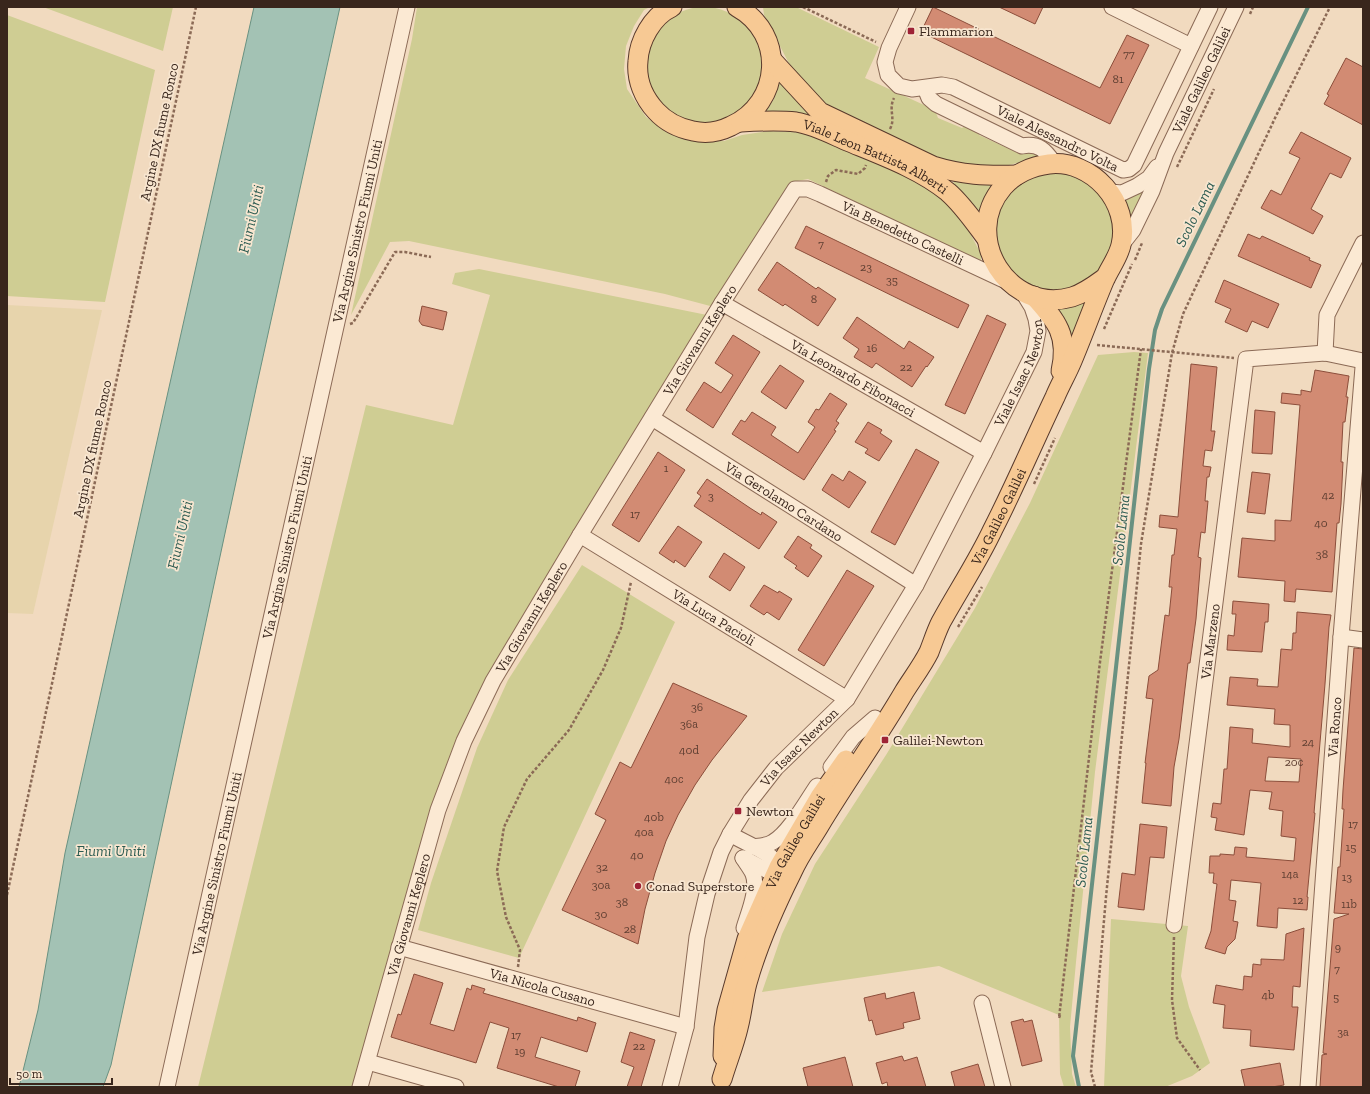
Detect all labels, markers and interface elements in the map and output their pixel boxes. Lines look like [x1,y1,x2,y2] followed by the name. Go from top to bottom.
[919,23,993,40] place label: Flammarion
[1168,24,1234,137] street label: Viale Galileo Galilei
[906,26,916,36] marker: Flammarion
[1123,47,1135,61] house number: 77
[137,62,182,203] street label: Argine DX fiume Ronco
[1112,72,1124,86] house number: 81
[993,101,1121,176] street label: Viale Alessandro Volta
[800,116,951,198] street label: Viale Leon Battista Alberti
[329,138,386,325] street label: Via Argine Sinistro Fiumi Uniti
[1171,178,1219,250] water label: Scolo Lama
[234,183,268,255] water label: Fiumi Uniti
[838,197,966,269] street label: Via Benedetto Castelli
[818,237,824,251] house number: 7
[860,260,872,274] house number: 23
[886,273,898,287] house number: 35
[659,282,741,399] street label: Via Giovanni Keplero
[811,292,817,306] house number: 8
[990,318,1047,430] street label: Viale Isaac Newton
[787,336,918,421] street label: Via Leonardo Fibonacci
[867,341,878,355] house number: 16
[900,360,912,374] house number: 22
[70,379,115,520] street label: Argine DX fiume Ronco
[259,454,316,641] street label: Via Argine Sinistro Fiumi Uniti
[721,458,846,545] street label: Via Gerolamo Cardano
[664,461,669,475] house number: 1
[967,466,1030,569] street label: Via Galileo Galilei
[1322,488,1334,502] house number: 42
[708,489,714,503] house number: 3
[1108,494,1134,566] water label: Scolo Lama
[163,499,197,571] water label: Fiumi Uniti
[630,507,640,521] house number: 17
[1314,516,1328,530] house number: 40
[1316,547,1328,561] house number: 38
[491,558,571,677] street label: Via Giovanni Keplero
[668,585,758,650] street label: Via Luca Pacioli
[1197,603,1224,681] street label: Via Marzeno
[1324,696,1346,759] street label: Via Ronco
[691,700,703,714] house number: 36
[756,704,842,791] street label: Via Isaac Newton
[680,717,698,731] house number: 36a
[893,732,983,749] place label: Galilei-Newton
[880,735,890,745] marker: Galilei-Newton
[1302,735,1315,749] house number: 24
[679,743,699,757] house number: 40d
[1285,755,1304,769] house number: 20c
[188,770,246,958] street label: Via Argine Sinistro Fiumi Uniti
[665,772,684,786] house number: 40c
[762,791,829,892] street label: Via Galileo Galilei
[746,803,794,820] place label: Newton
[733,806,743,816] marker: Newton
[644,810,664,824] house number: 40b
[1071,816,1097,888] water label: Scolo Lama
[1348,817,1358,831] house number: 17
[634,825,654,839] house number: 40a
[1346,840,1356,854] house number: 15
[76,842,146,860] water label: Fiumi Uniti
[630,848,644,862] house number: 40
[383,852,434,979] street label: Via Giovanni Keplero
[596,860,608,874] house number: 32
[1282,867,1299,881] house number: 14a
[1342,870,1352,884] house number: 13
[592,878,610,892] house number: 30a
[646,878,755,895] place label: Conad Superstore
[633,881,643,891] marker: Conad Superstore
[1293,893,1303,907] house number: 12
[616,895,628,909] house number: 38
[1341,897,1357,911] house number: 11b
[595,907,607,921] house number: 30
[624,922,636,936] house number: 28
[1335,940,1341,954] house number: 9
[1334,962,1340,976] house number: 7
[487,964,597,1010] street label: Via Nicola Cusano
[1262,988,1274,1002] house number: 4b
[1333,990,1339,1004] house number: 5
[1337,1025,1349,1039] house number: 3a
[511,1028,521,1042] house number: 17
[633,1039,645,1053] house number: 22
[515,1044,526,1058] house number: 19
[10,1060,112,1086] scale bar
[16,1067,43,1081] text: 50 m

